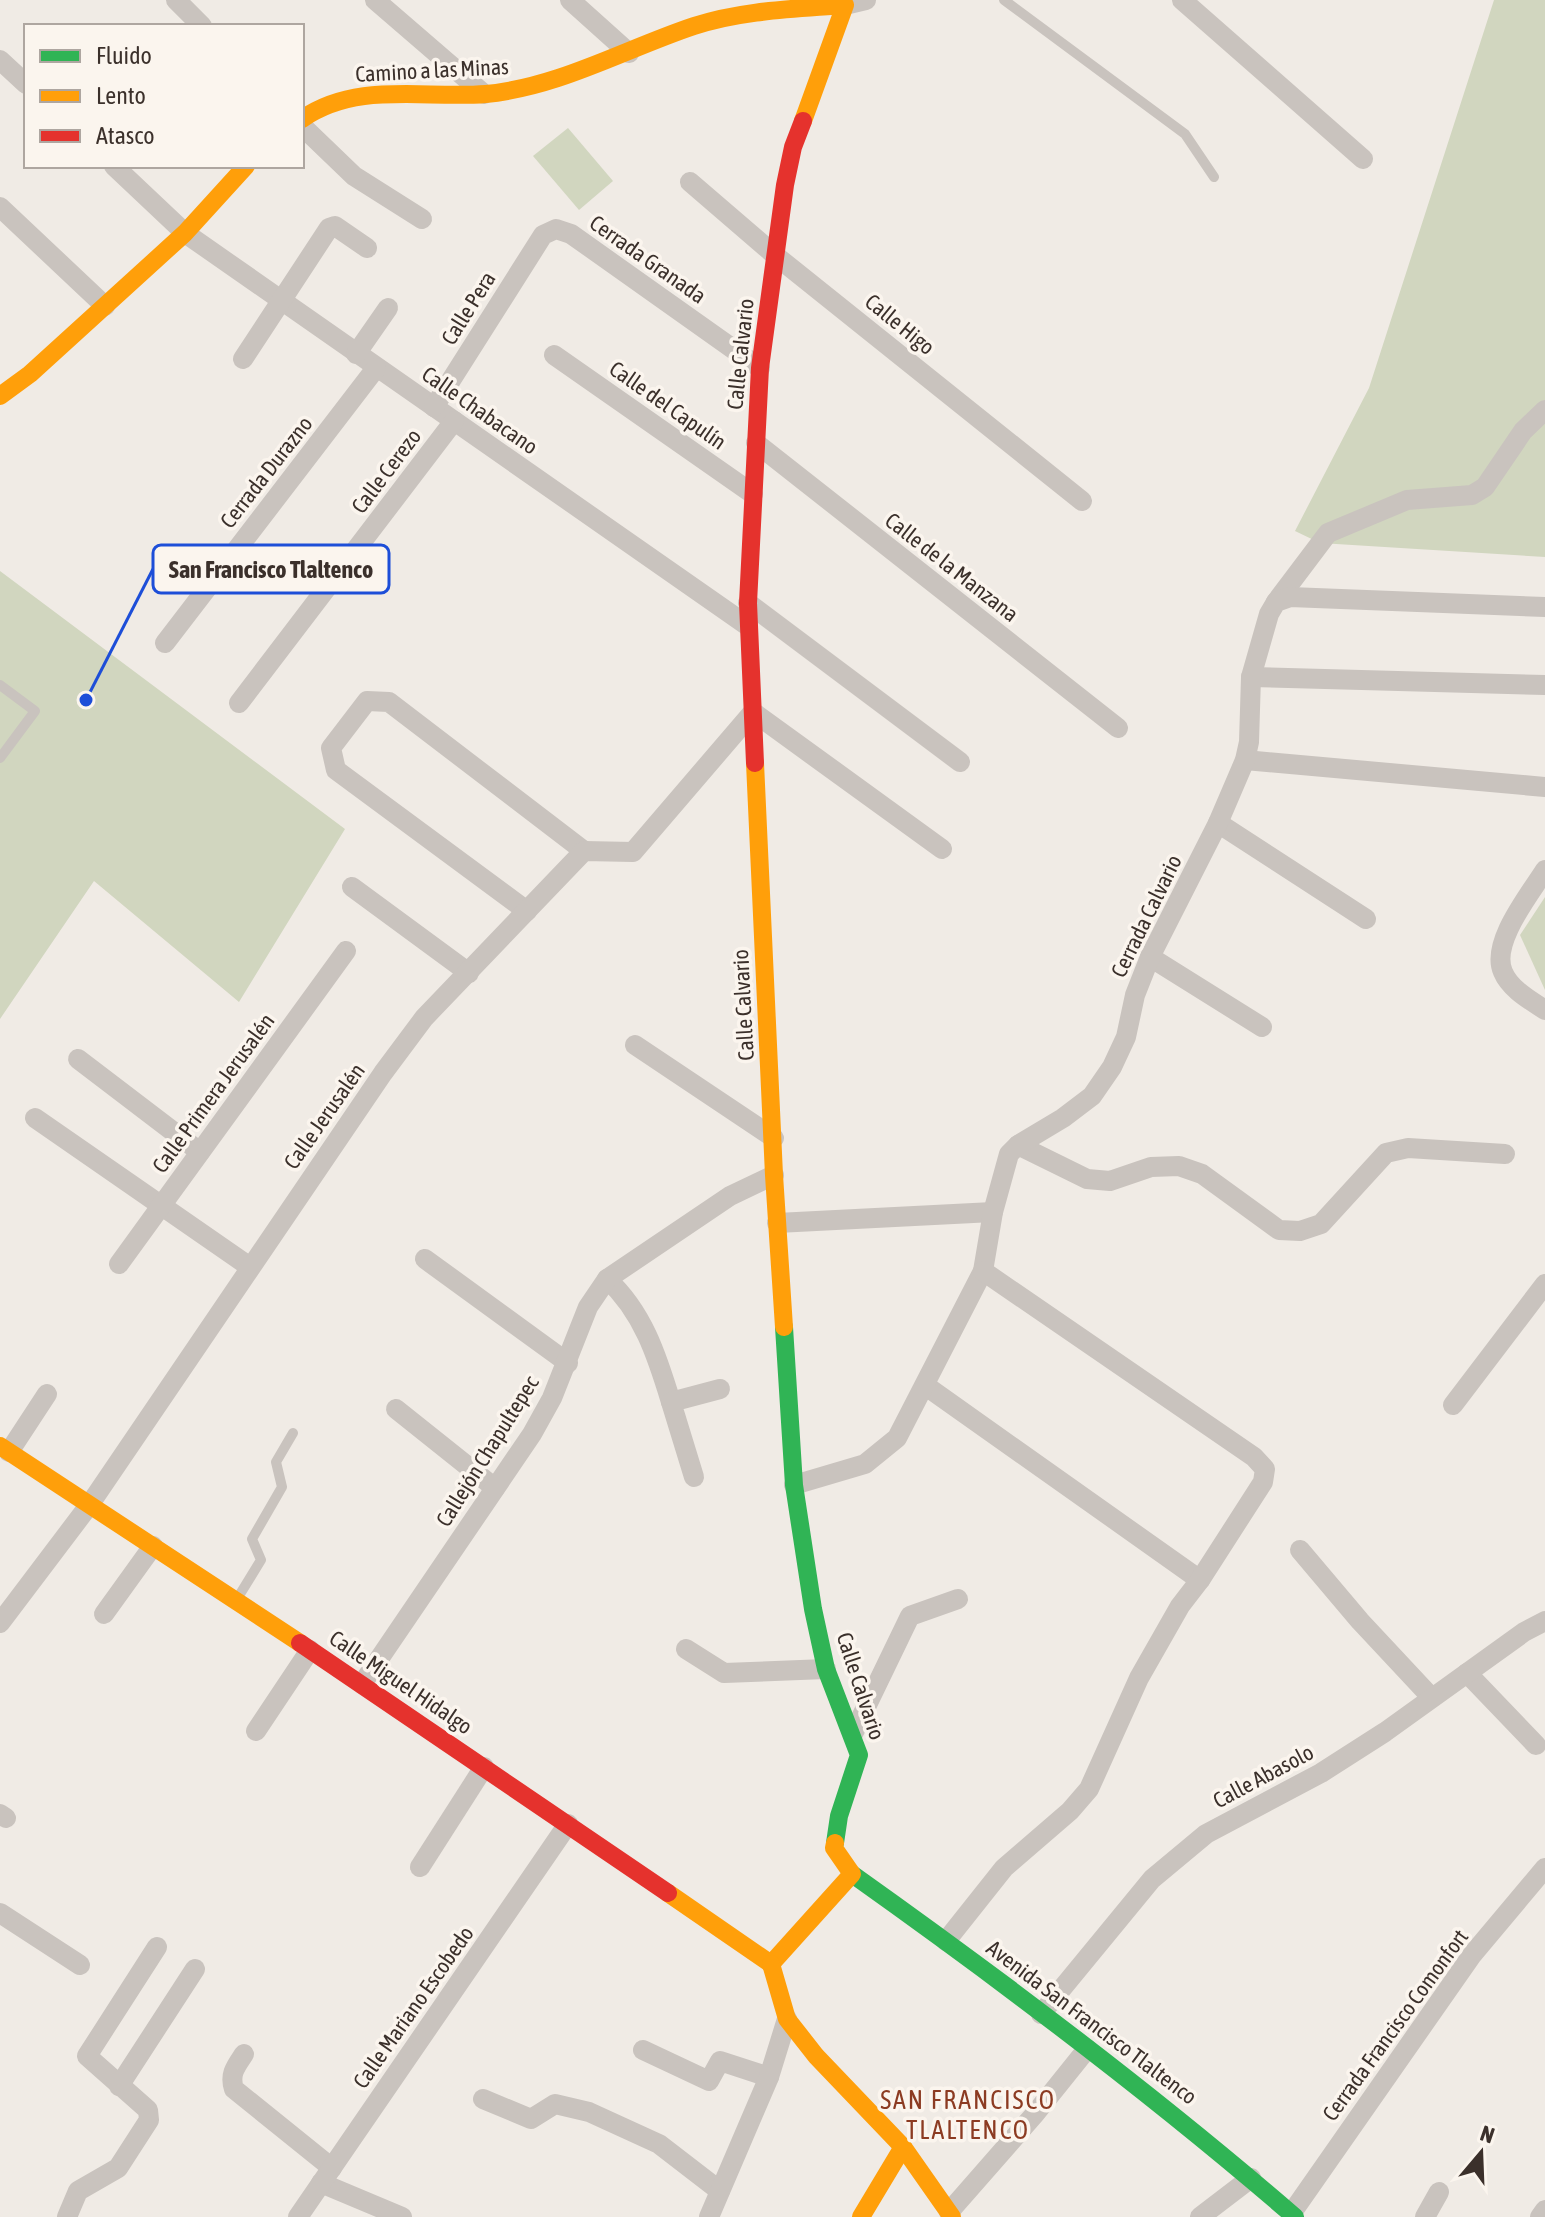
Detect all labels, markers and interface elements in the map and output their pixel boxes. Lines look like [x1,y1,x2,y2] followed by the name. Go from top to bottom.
[24,24,304,168] legend
[96,42,152,69] text: Fluido
[355,53,510,87] street label: Camino a las Minas
[96,82,146,109] text: Lento
[96,122,154,149] text: Atasco
[585,209,711,309] street label: Cerrada Granada
[435,267,501,349] street label: Calle Pera
[860,288,940,360] street label: Calle Higo
[721,297,759,411] street label: Calle Calvario
[605,355,731,455] street label: Calle del Capulín
[417,361,543,459] street label: Calle Chabacano
[214,411,318,533] street label: Cerrada Durazno
[346,424,426,518] street label: Calle Cerezo
[880,507,1024,627] street label: Calle de la Manzana
[153,545,389,593] callout: San Francisco Tlaltenco
[169,556,373,583] text: San Francisco Tlaltenco
[1105,851,1187,981] street label: Cerrada Calvario
[727,949,759,1061] street label: Calle Calvario
[147,1008,279,1178] street label: Calle Primera Jerusalén
[278,1058,370,1174] street label: Calle Jerusalén
[430,1370,544,1531] street label: Callejón Chapultepec
[325,1625,477,1739] street label: Calle Miguel Hidalgo
[831,1629,891,1743] street label: Calle Calvario
[1208,1739,1318,1813] street label: Calle Abasolo
[347,1921,479,2093] street label: Calle Mariano Escobedo
[1317,1924,1473,2126] street label: Cerrada Francisco Comonfort
[982,1934,1202,2110] street label: Avenida San Francisco Tlaltenco
[880,2085,1056,2145] district label: SAN FRANCISCO TLALTENCO
[1441,2113,1521,2193] north arrow
[1477,2120,1498,2148] text: N

